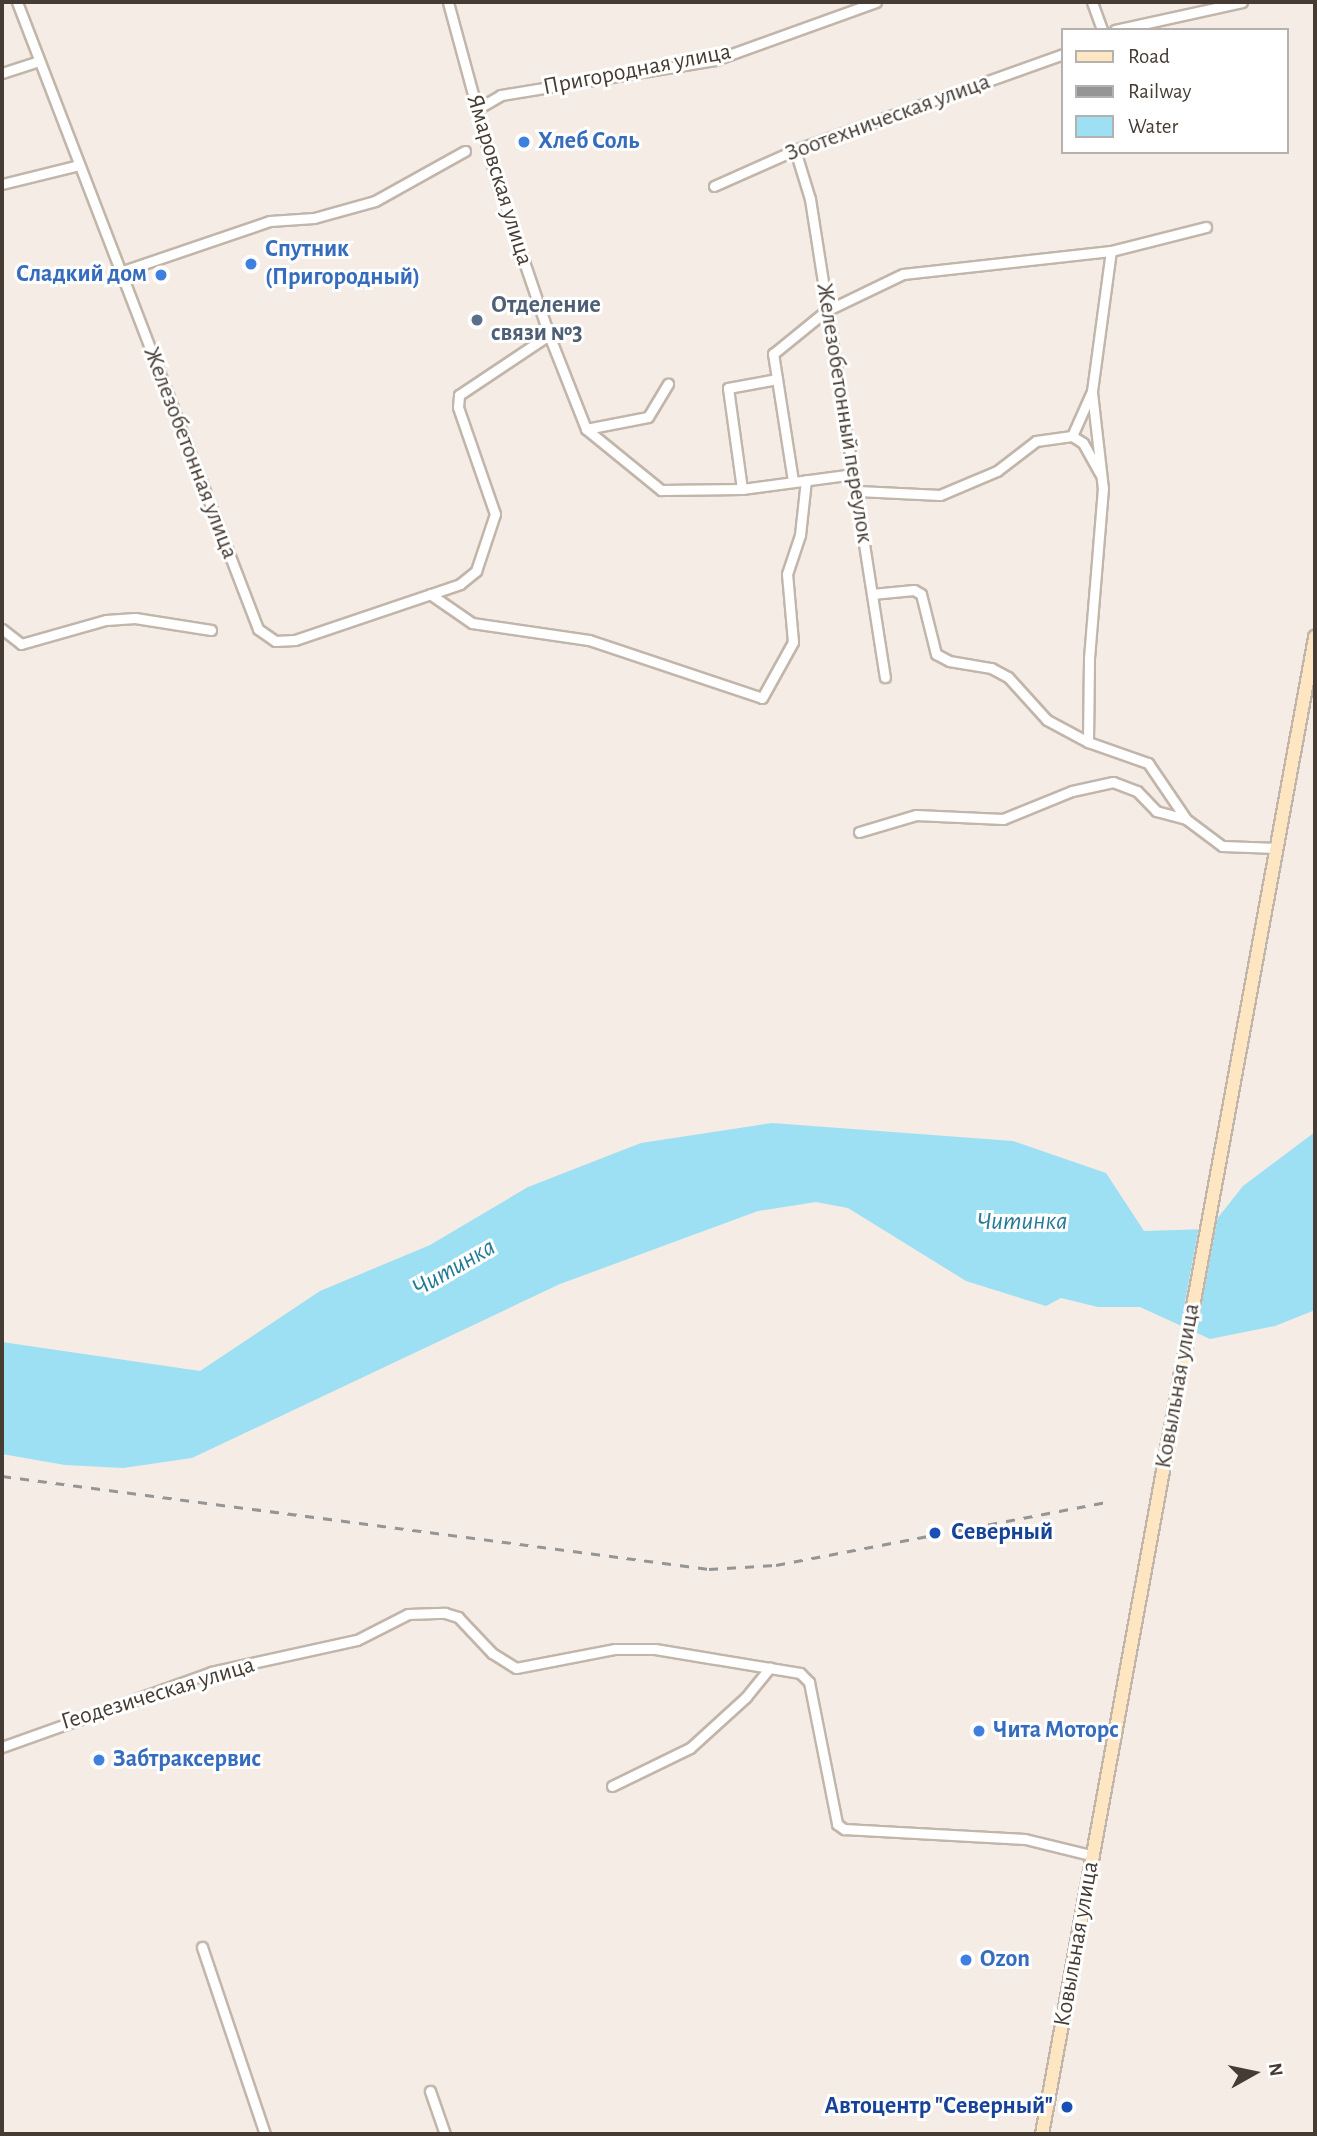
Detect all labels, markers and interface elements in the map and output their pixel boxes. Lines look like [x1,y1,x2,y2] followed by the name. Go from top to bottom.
[1062,28,1289,154] legend
[540,38,734,102] street label: Пригородная улица
[1128,46,1170,67] text: Road
[782,68,994,168] street label: Зоотехническая улица
[1128,81,1191,102] text: Railway
[459,91,539,269] street label: Ямаровская улица
[1128,116,1178,137] text: Water
[538,128,639,156] place label: Хлеб Соль
[516,134,532,150] marker: Хлеб Соль
[265,236,420,292] place label: Спутник (Пригородный)
[243,256,259,272] marker: Спутник (Пригородный)
[16,261,147,289] place label: Сладкий дом
[153,267,169,283] marker: Сладкий дом
[809,281,879,545] street label: Железобетонный переулок
[491,292,601,348] place label: Отделение связи №3
[469,312,485,328] marker: Отделение связи №3
[136,343,244,563] street label: Железобетонная улица
[977,1206,1067,1238] water label: Читинка
[407,1232,501,1304] water label: Читинка
[1149,1301,1207,1471] street label: Ковыльная улица
[951,1519,1053,1547] place label: Северный
[925,1523,945,1543] marker: Северный
[58,1651,258,1737] street label: Геодезическая улица
[993,1717,1119,1745] place label: Чита Моторс
[971,1723,987,1739] marker: Чита Моторс
[113,1746,261,1774] place label: Забтраксервис
[91,1752,107,1768] marker: Забтраксервис
[1048,1859,1106,2029] street label: Ковыльная улица
[980,1946,1030,1974] place label: Ozon
[958,1952,974,1968] marker: Ozon
[1219,2038,1289,2108] north arrow
[1265,2062,1286,2078] text: N
[825,2093,1053,2121] place label: Автоцентр "Северный"
[1059,2099,1075,2115] marker: Автоцентр "Северный"

